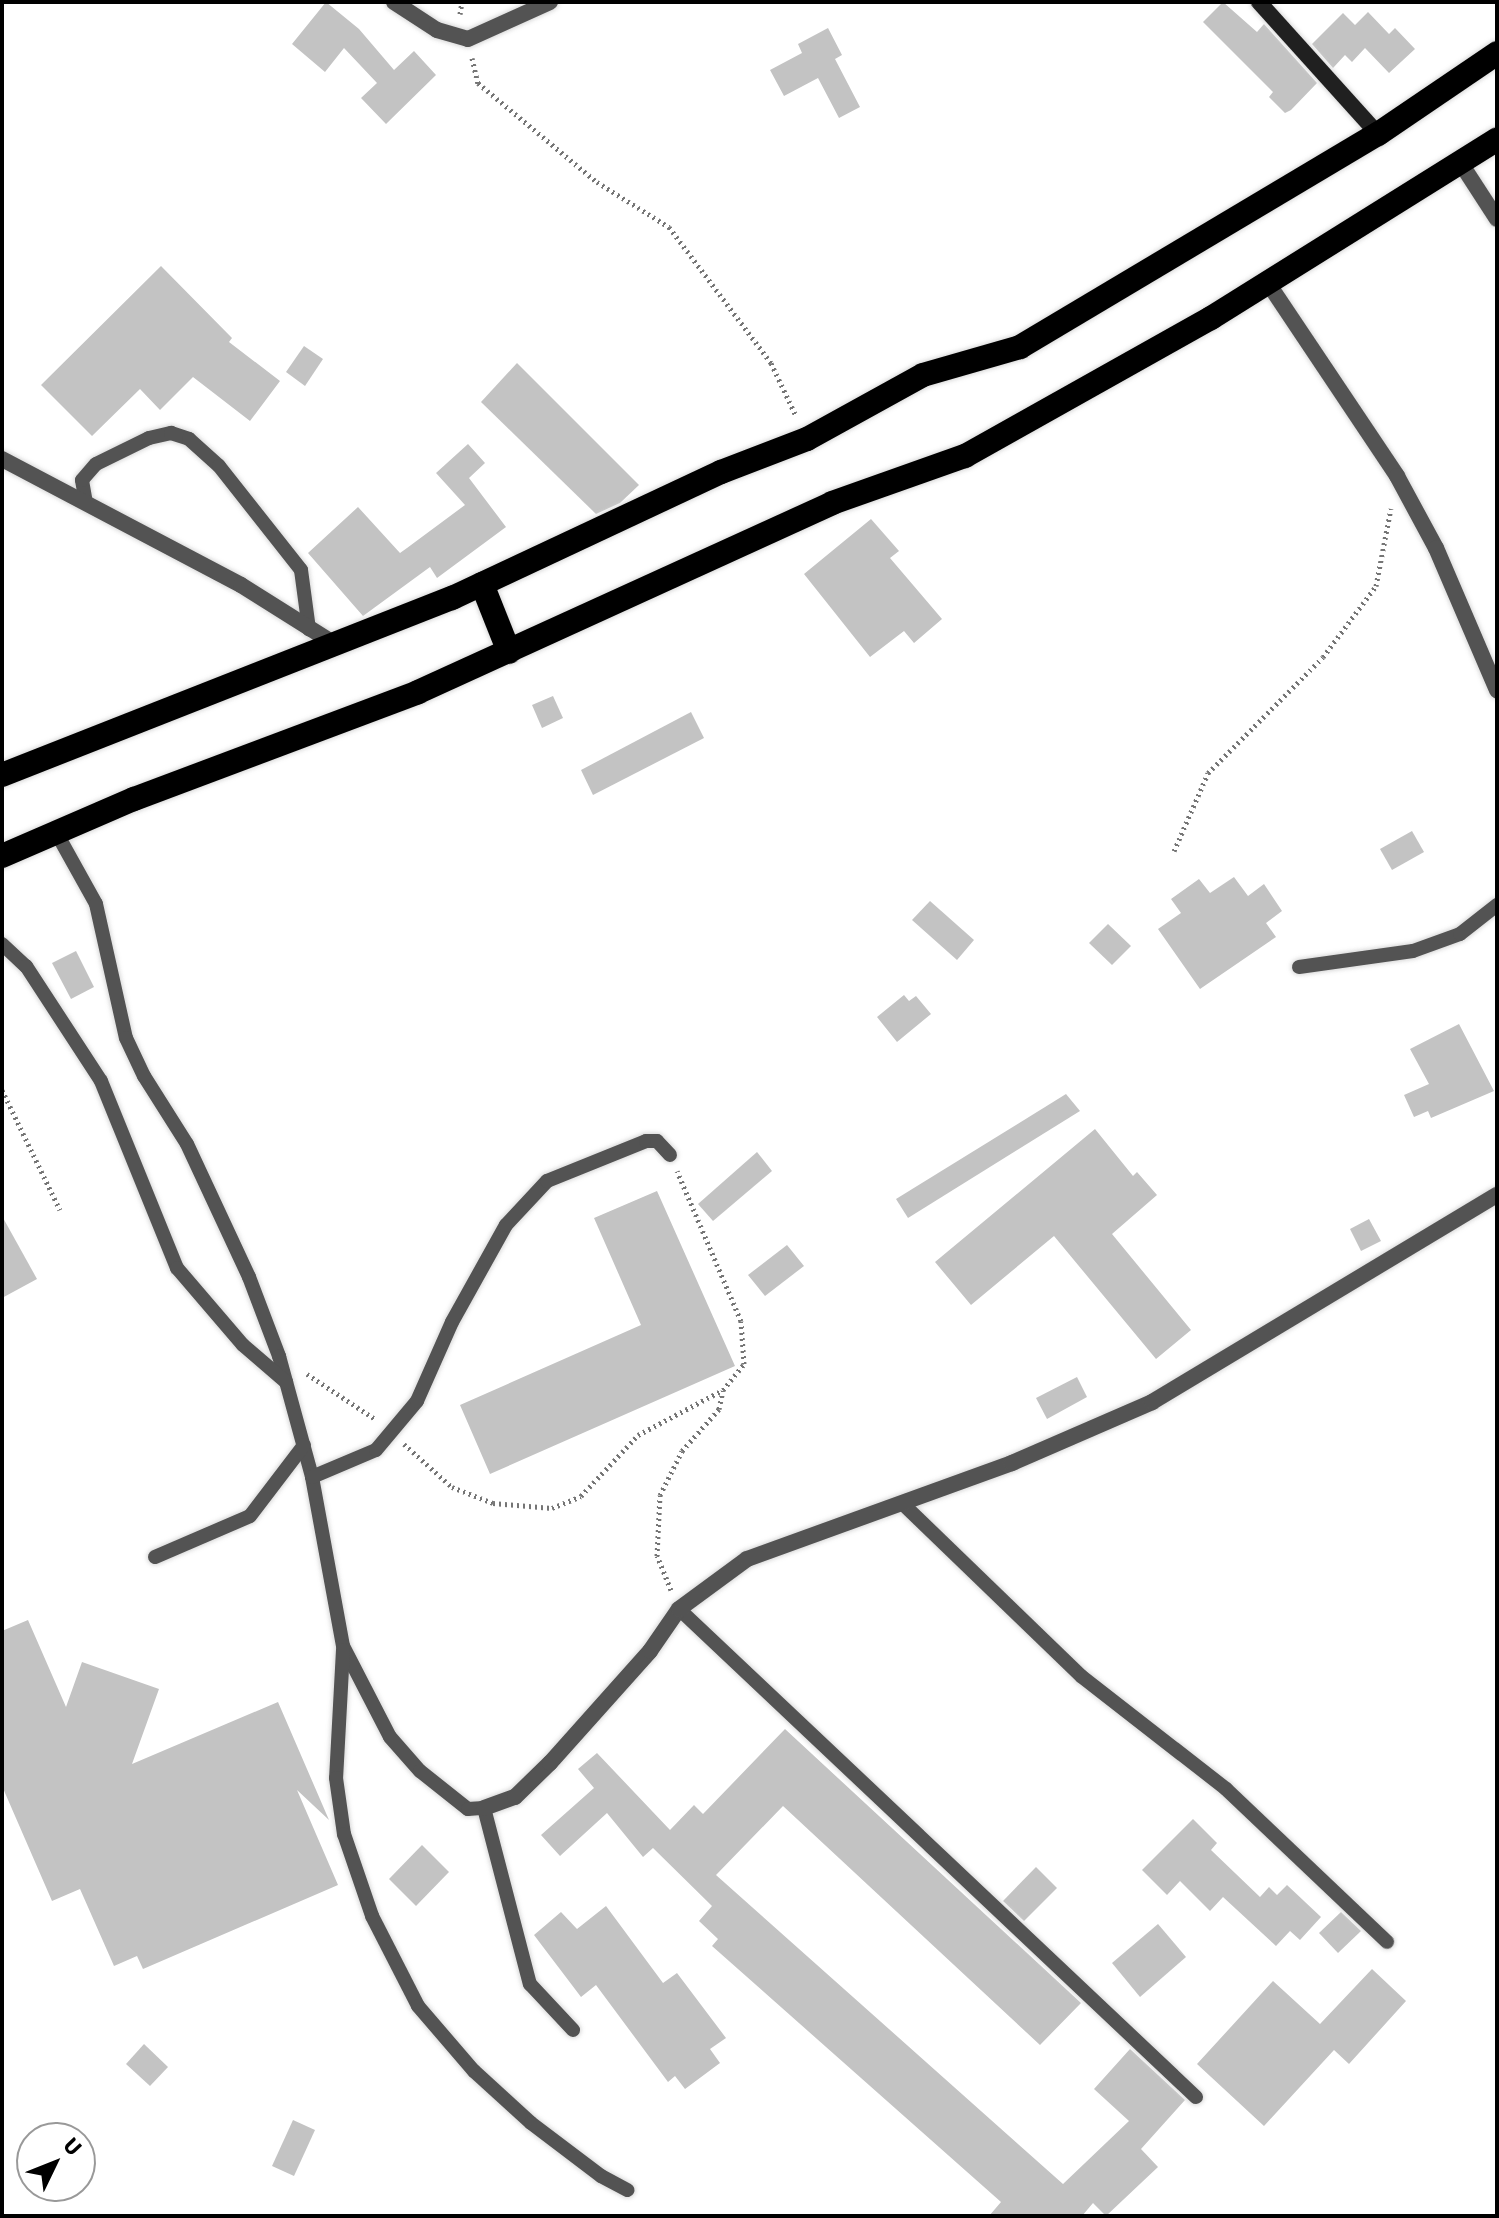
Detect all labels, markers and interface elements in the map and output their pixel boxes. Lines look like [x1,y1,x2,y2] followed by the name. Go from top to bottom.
[16,2122,96,2202] north arrow
[58,2132,87,2161] text: U

